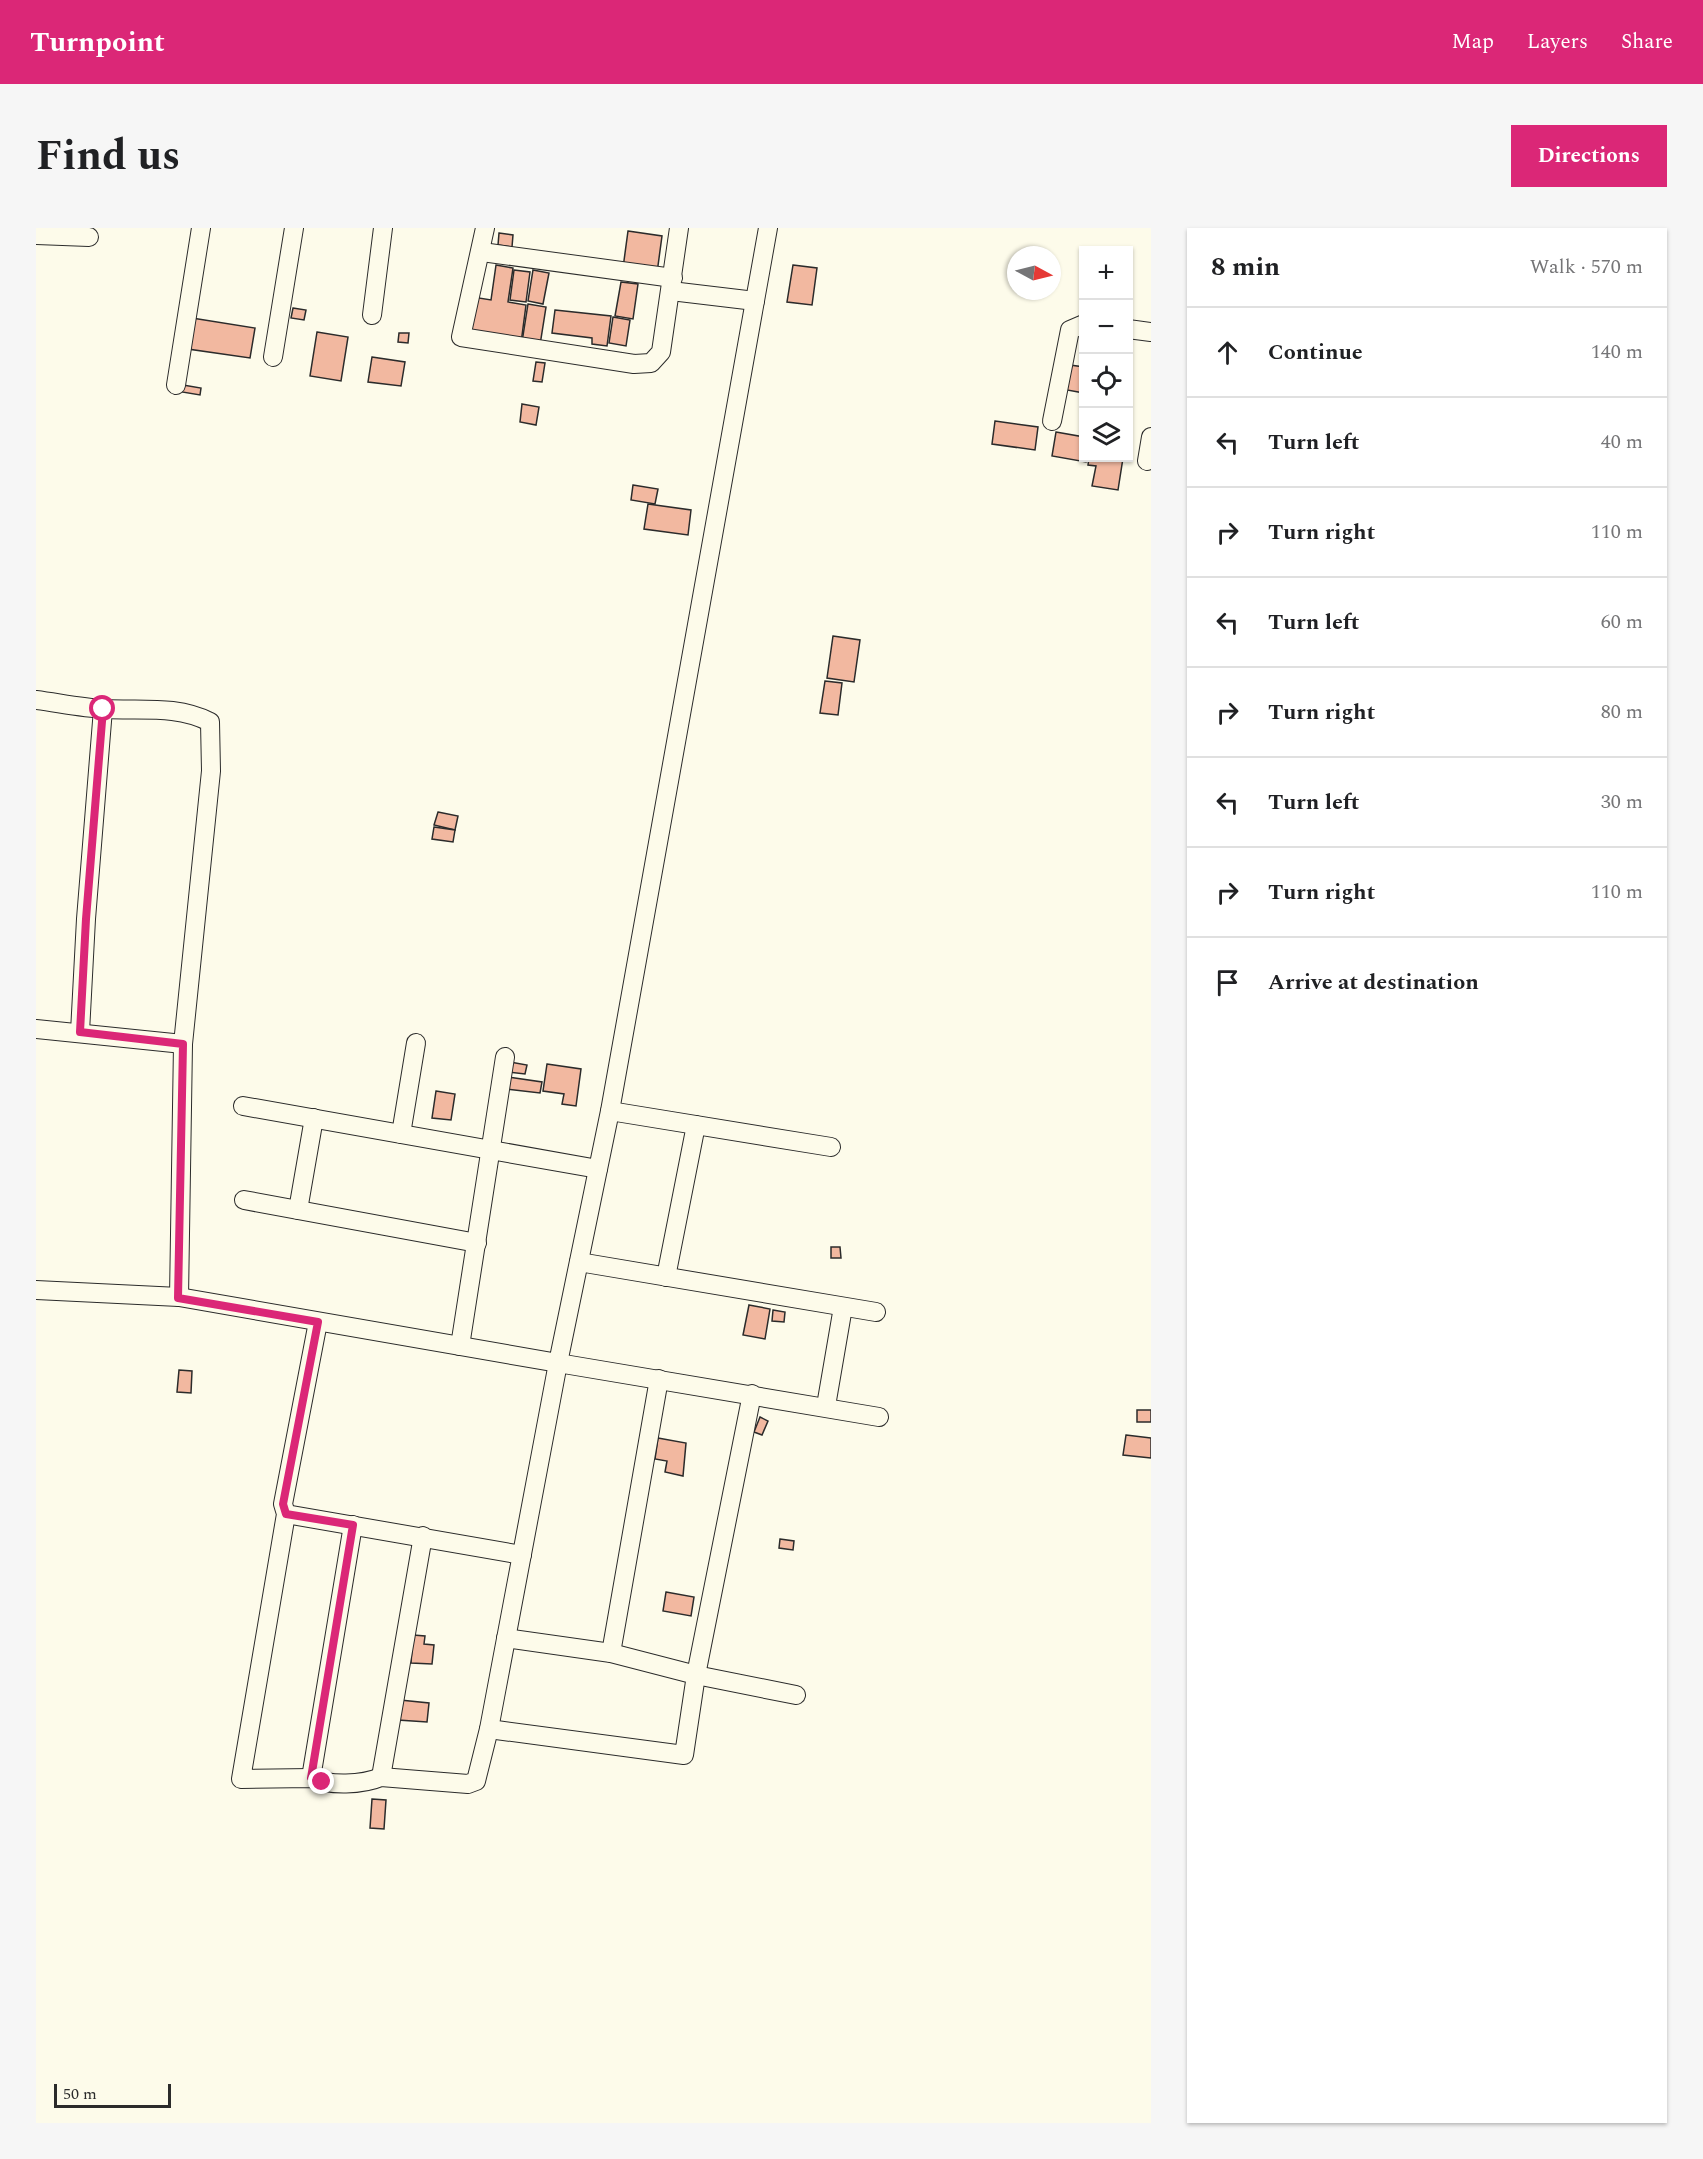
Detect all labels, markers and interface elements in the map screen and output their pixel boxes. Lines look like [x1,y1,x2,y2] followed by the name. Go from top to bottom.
[30,21,165,64] text: Turnpoint
[1452,26,1494,58] text: Map
[1527,26,1588,58] text: Layers
[1621,26,1673,58] text: Share
[36,125,180,188] text: Find us
[1511,125,1667,187] button: Directions
[1007,246,1061,300] north arrow
[1079,246,1133,462] map controls
[1079,246,1133,300] button: +
[1211,247,1280,287] text: 8 min
[1530,252,1643,282] text: Walk · 570 m
[1079,300,1133,354] button: −
[1211,336,1244,369] icon: ahead
[1268,336,1363,369] text: Continue
[1591,337,1643,367] text: 140 m
[1079,354,1133,408] button: locate
[1079,408,1133,462] button: layers
[1211,426,1244,459] icon: left
[1268,426,1360,459] text: Turn left
[1601,427,1643,457] text: 40 m
[1211,516,1244,549] icon: right
[1268,516,1375,549] text: Turn right
[1591,517,1643,547] text: 110 m
[1211,606,1244,639] icon: left
[1268,606,1360,639] text: Turn left
[1601,607,1643,637] text: 60 m
[89,695,115,721] route start
[1211,696,1244,729] icon: right
[1268,696,1375,729] text: Turn right
[1601,697,1643,727] text: 80 m
[1211,786,1244,819] icon: left
[1268,786,1360,819] text: Turn left
[1601,787,1643,817] text: 30 m
[1211,876,1244,909] icon: right
[1268,876,1375,909] text: Turn right
[1591,877,1643,907] text: 110 m
[1211,966,1244,999] icon: arrive
[1268,966,1479,999] text: Arrive at destination
[308,1768,334,1794] route end
[54,2081,171,2108] scale bar
[63,2082,97,2106] text: 50 m

